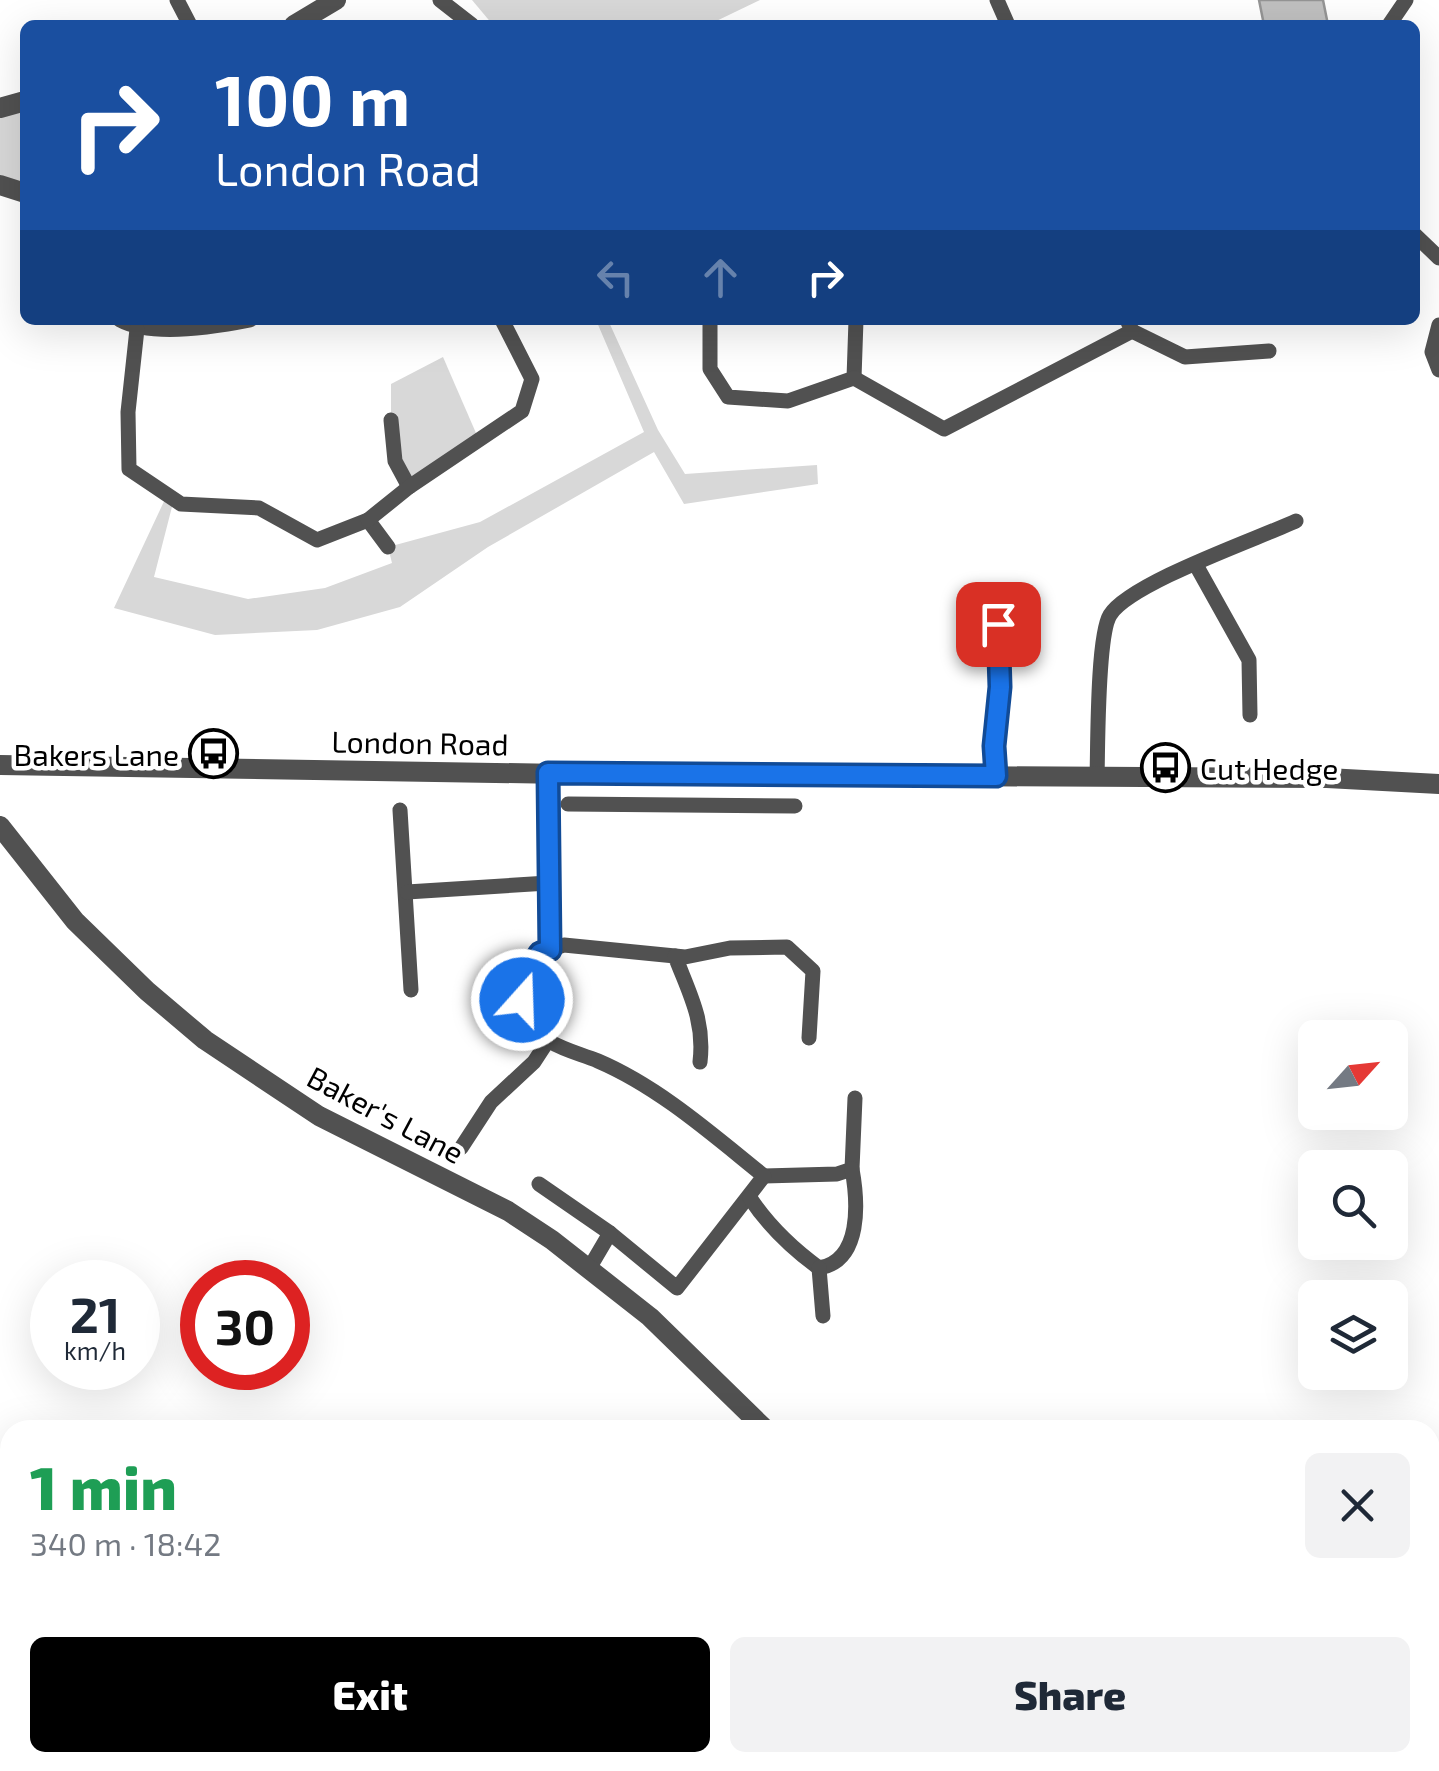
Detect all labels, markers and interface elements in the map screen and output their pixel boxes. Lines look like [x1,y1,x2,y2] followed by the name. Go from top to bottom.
[215,56,410,140] text: 100 m
[50,60,180,190] icon: right
[215,141,481,195] text: London Road
[588,250,643,305] icon: left
[693,250,748,305] icon: ahead
[798,250,853,305] icon: right
[956,582,1041,667] pin
[971,597,1026,652] icon: arrive
[331,722,509,762] street label: London Road
[188,728,240,780] bus stop icon: Bakers Lane
[14,736,179,772] place label: Bakers Lane
[1139,742,1191,794] bus stop icon: Cut Hedge
[1200,750,1338,786] place label: Cut Hedge
[470,948,574,1052] position arrow
[1298,1020,1408,1130] north arrow
[1298,1020,1408,1390] map controls
[302,1058,470,1170] street label: Baker's Lane
[1298,1150,1408,1260] button: search
[180,1260,310,1390] speed limit sign: 30
[1298,1280,1408,1390] button: layers
[70,1283,120,1343] text: 21
[64,1335,126,1365] text: km/h
[30,1450,177,1522] text: 1 min
[1305,1453,1410,1558] button: close
[30,1524,221,1562] text: 340 m · 18:42
[30,1637,710,1752] button: Exit
[730,1637,1410,1752] button: Share

